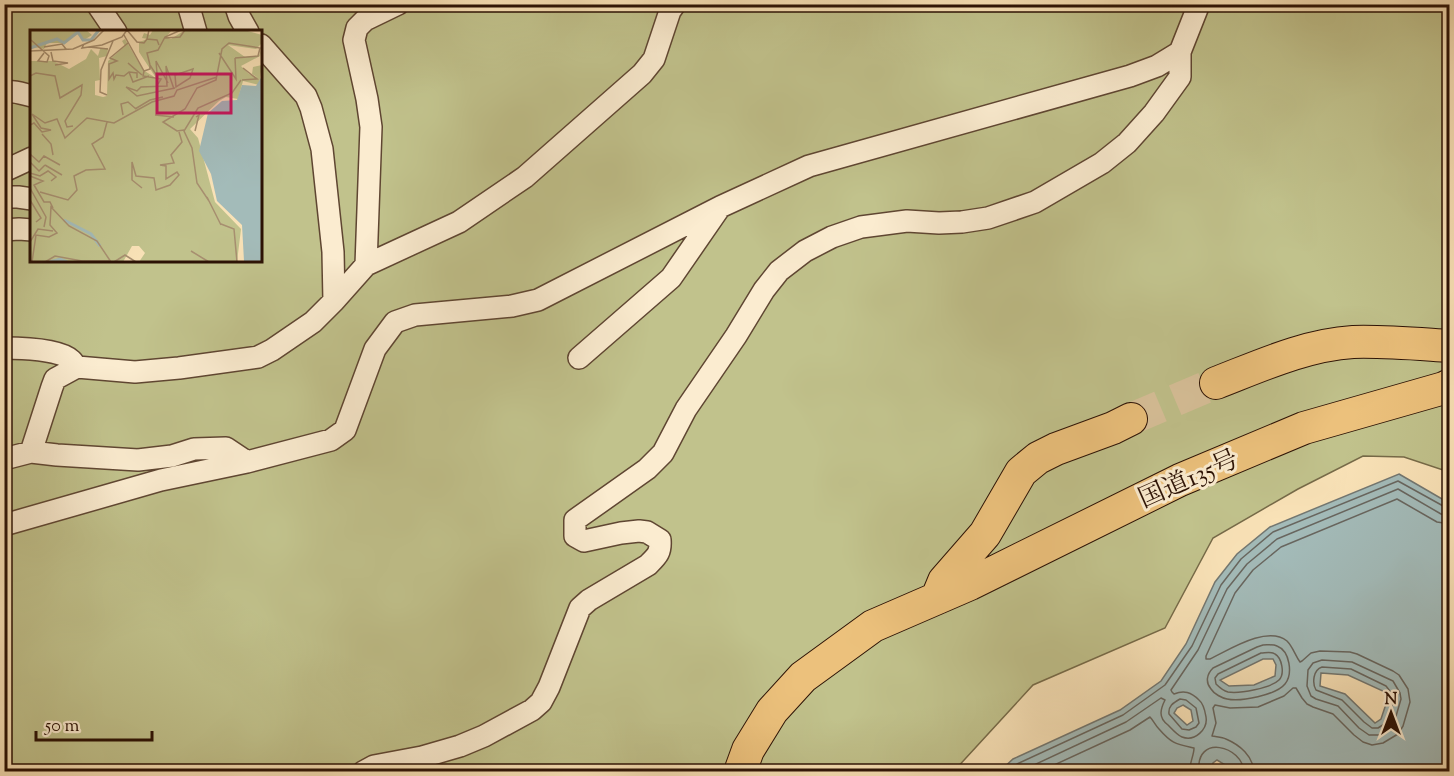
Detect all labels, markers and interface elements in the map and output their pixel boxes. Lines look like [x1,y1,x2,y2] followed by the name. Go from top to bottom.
[30,30,262,262] inset map
[1133,442,1245,519] street label: 国道135号
[1361,683,1421,743] north arrow
[1385,689,1398,712] text: N
[36,704,152,742] scale bar
[44,714,80,740] text: 50 m

